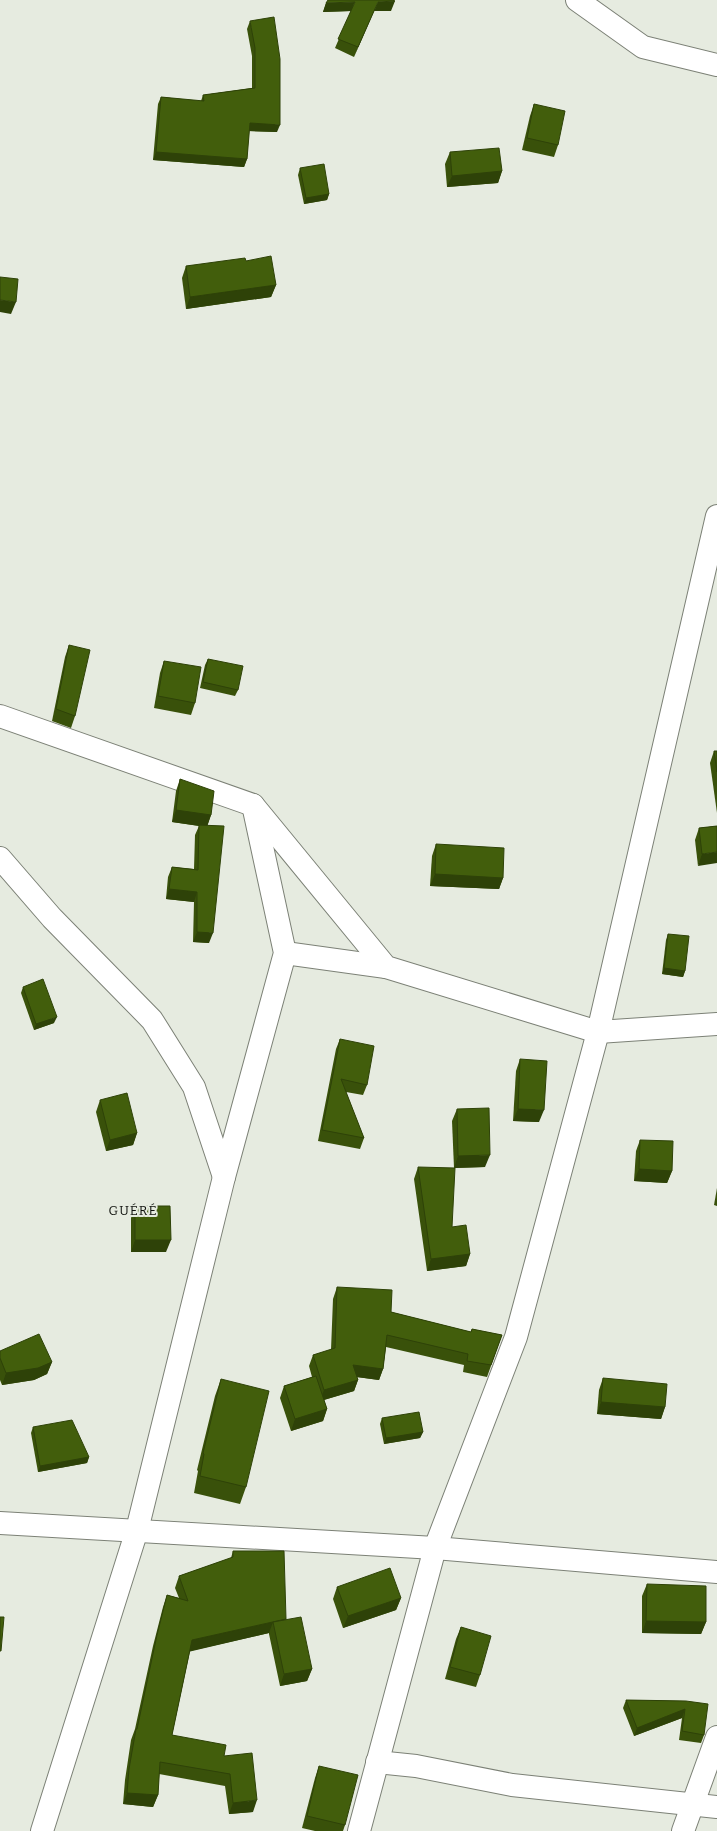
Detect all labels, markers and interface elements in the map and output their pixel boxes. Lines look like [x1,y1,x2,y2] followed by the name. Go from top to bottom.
[109,1203,157,1218] district label: GUÉRÉ

